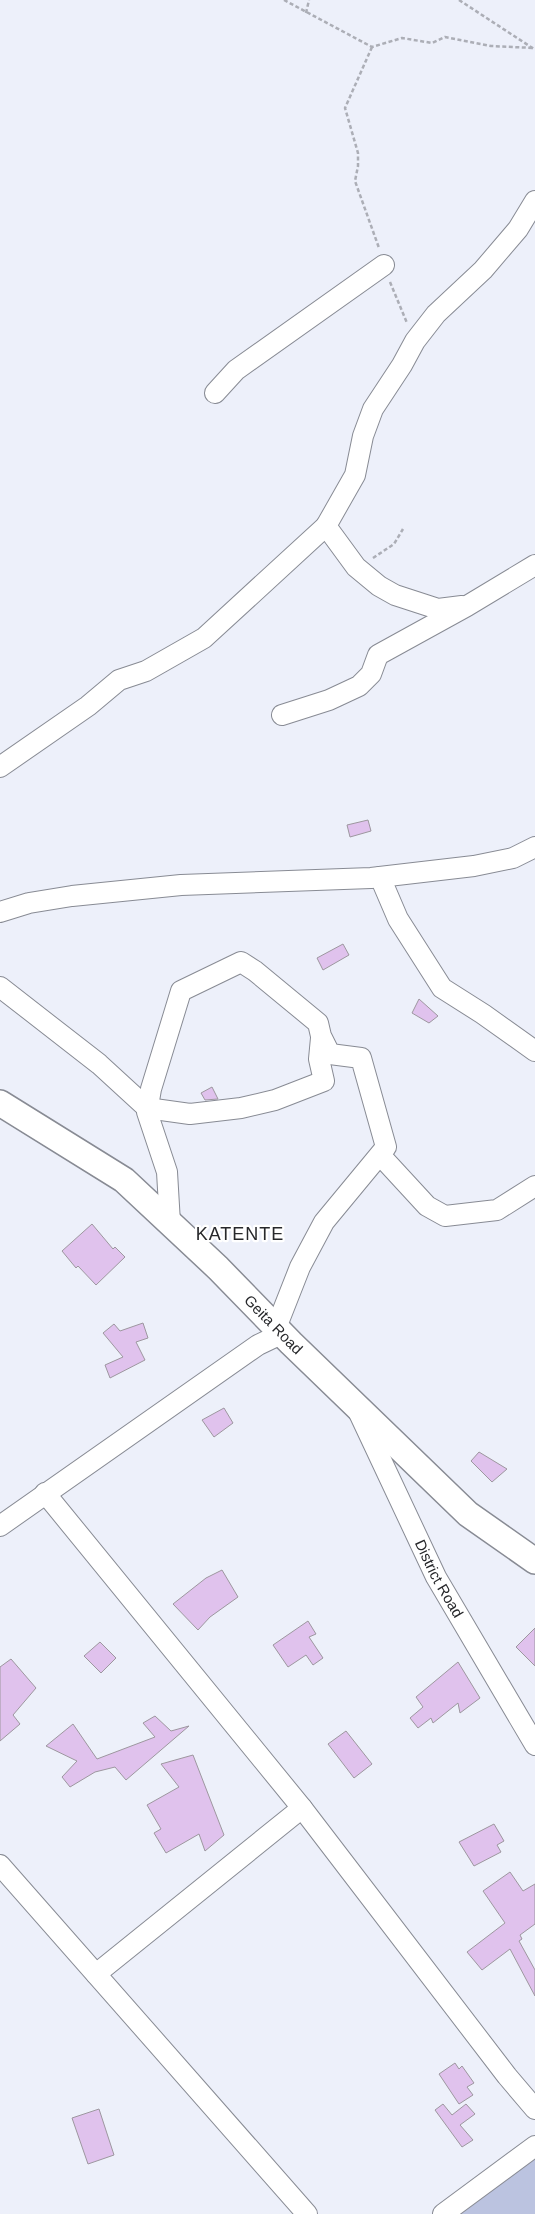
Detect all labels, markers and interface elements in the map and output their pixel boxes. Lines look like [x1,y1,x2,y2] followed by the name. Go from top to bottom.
[196,1224,284,1244] district label: KATENTE
[241,1291,306,1357] street label: Geita Road
[412,1537,467,1621] street label: District Road

